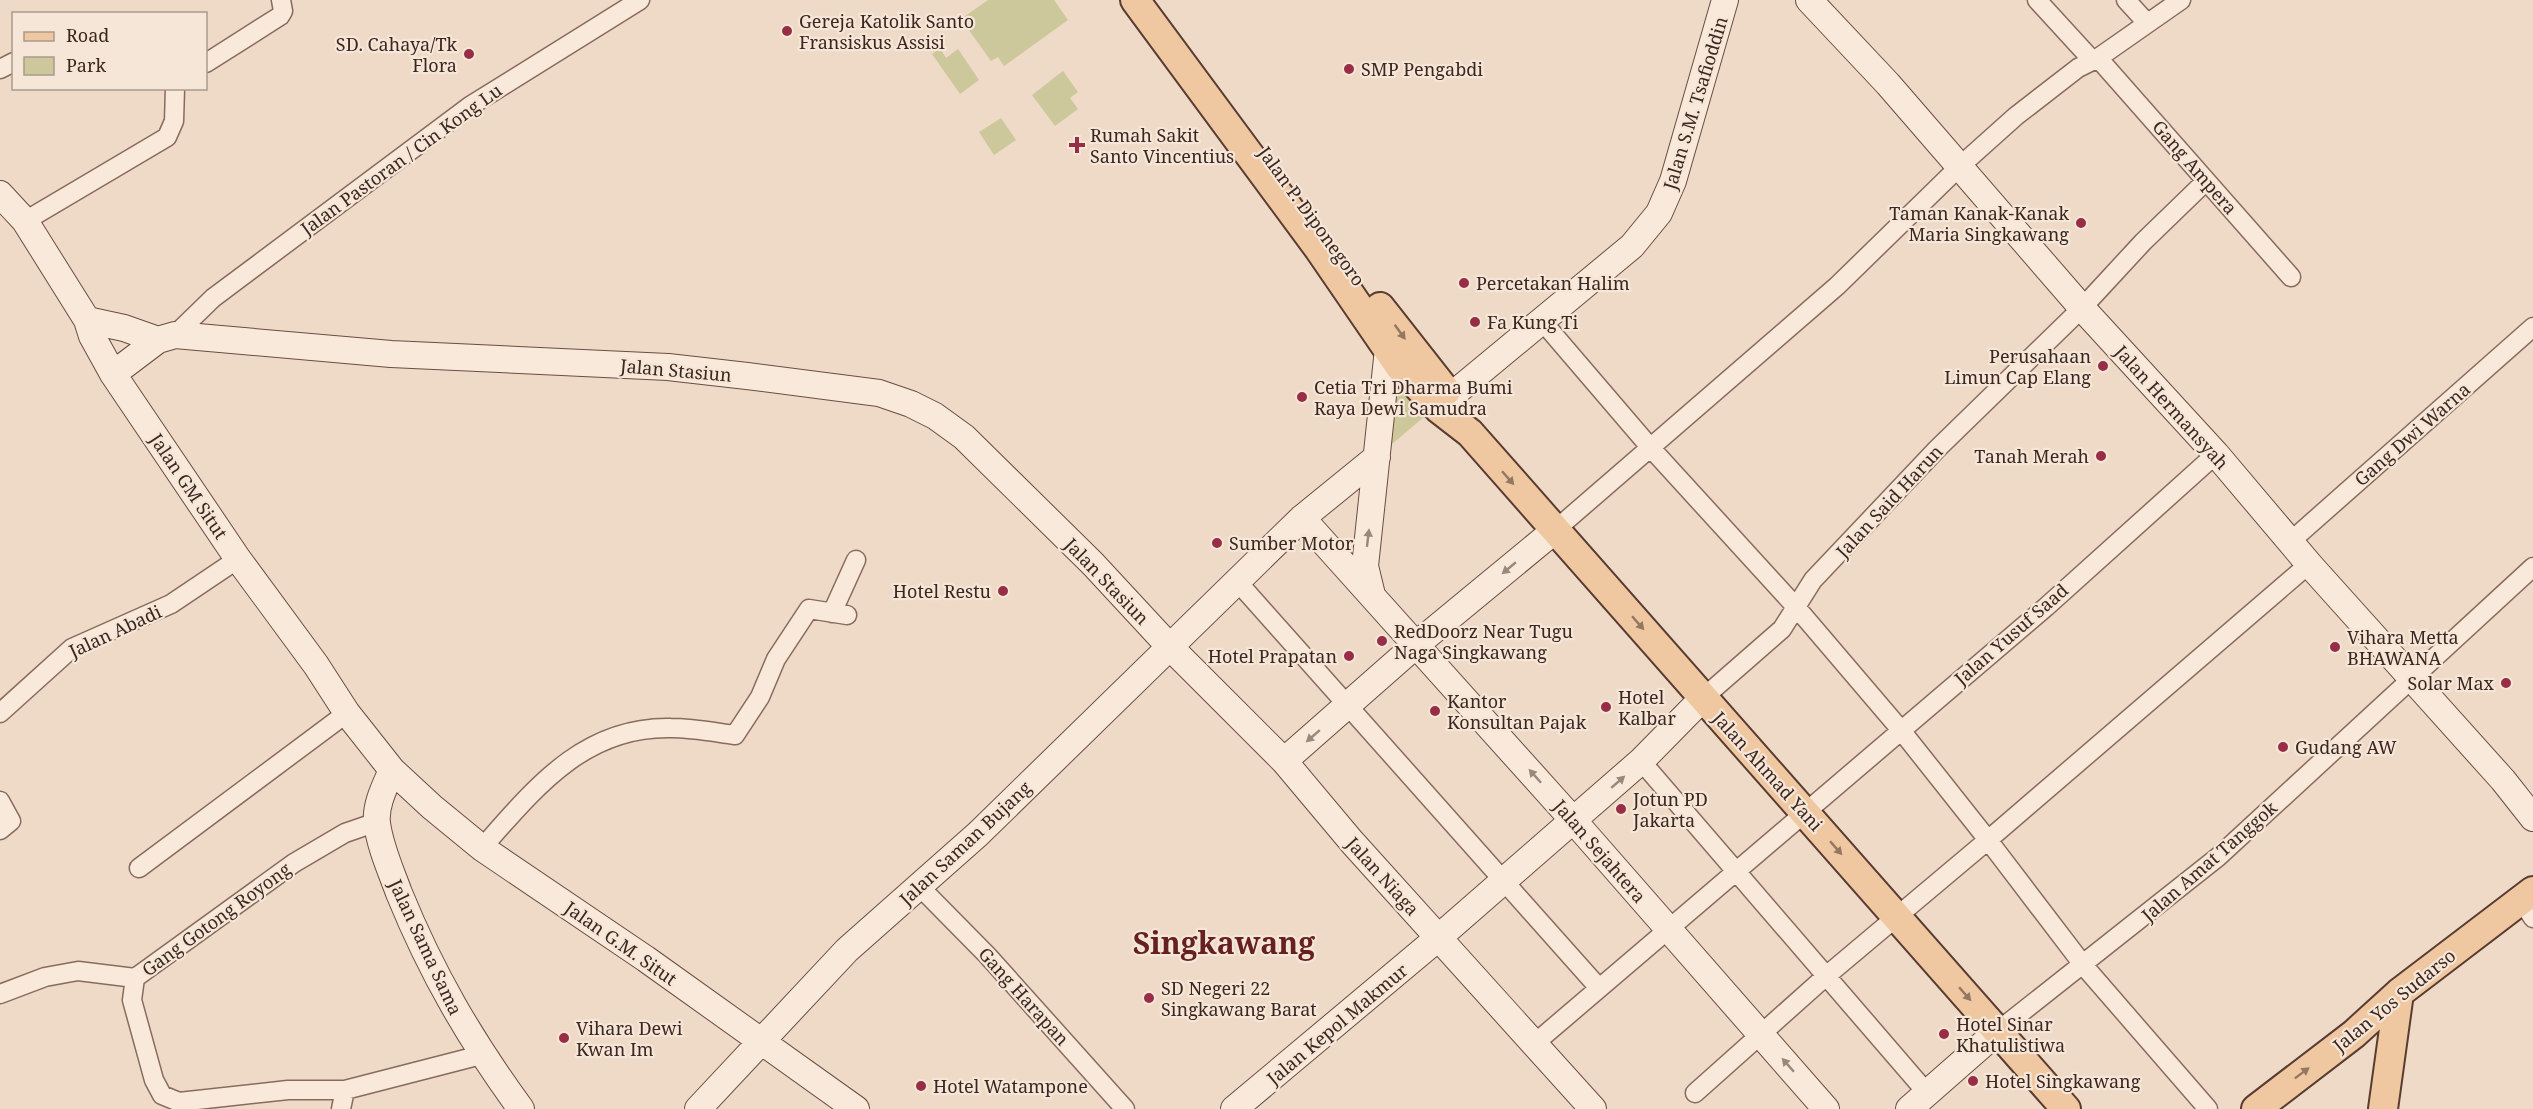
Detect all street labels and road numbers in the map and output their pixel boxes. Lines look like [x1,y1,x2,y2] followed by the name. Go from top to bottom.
[1657,13,1733,193] street label: Jalan S.M. Tsafioddin
[295,77,507,241] street label: Jalan Pastoran / Cin Kong Lu
[2147,115,2243,219] street label: Gang Ampera
[1253,141,1371,291] street label: Jalan P. Diponegoro
[2109,339,2234,474] street label: Jalan Hermansyah
[618,353,733,387] street label: Jalan Stasiun
[2349,377,2475,491] street label: Gang Dwi Warna
[144,428,233,544] street label: Jalan GM Situt
[1830,439,1948,563] street label: Jalan Said Harun
[1059,532,1155,630] street label: Jalan Stasiun
[1948,578,2073,691] street label: Jalan Yusuf Saad
[64,599,165,663] street label: Jalan Abadi
[1707,705,1828,836] street label: Jalan Ahmad Yani
[893,775,1036,911] street label: Jalan Saman Bujang
[1548,794,1651,908] street label: Jalan Sejahtera
[2135,795,2282,927] street label: Jalan Amat Tanggok
[1341,831,1425,920] street label: Jalan Niaga
[137,857,296,981] street label: Gang Gotong Royong
[384,874,468,1019] street label: Jalan Sama Sama
[559,895,682,991] street label: Jalan G.M. Situt
[973,942,1075,1051] street label: Gang Harapan
[2327,943,2460,1058] street label: Jalan Yos Sudarso
[1261,958,1413,1091] street label: Jalan Kepol Makmur

